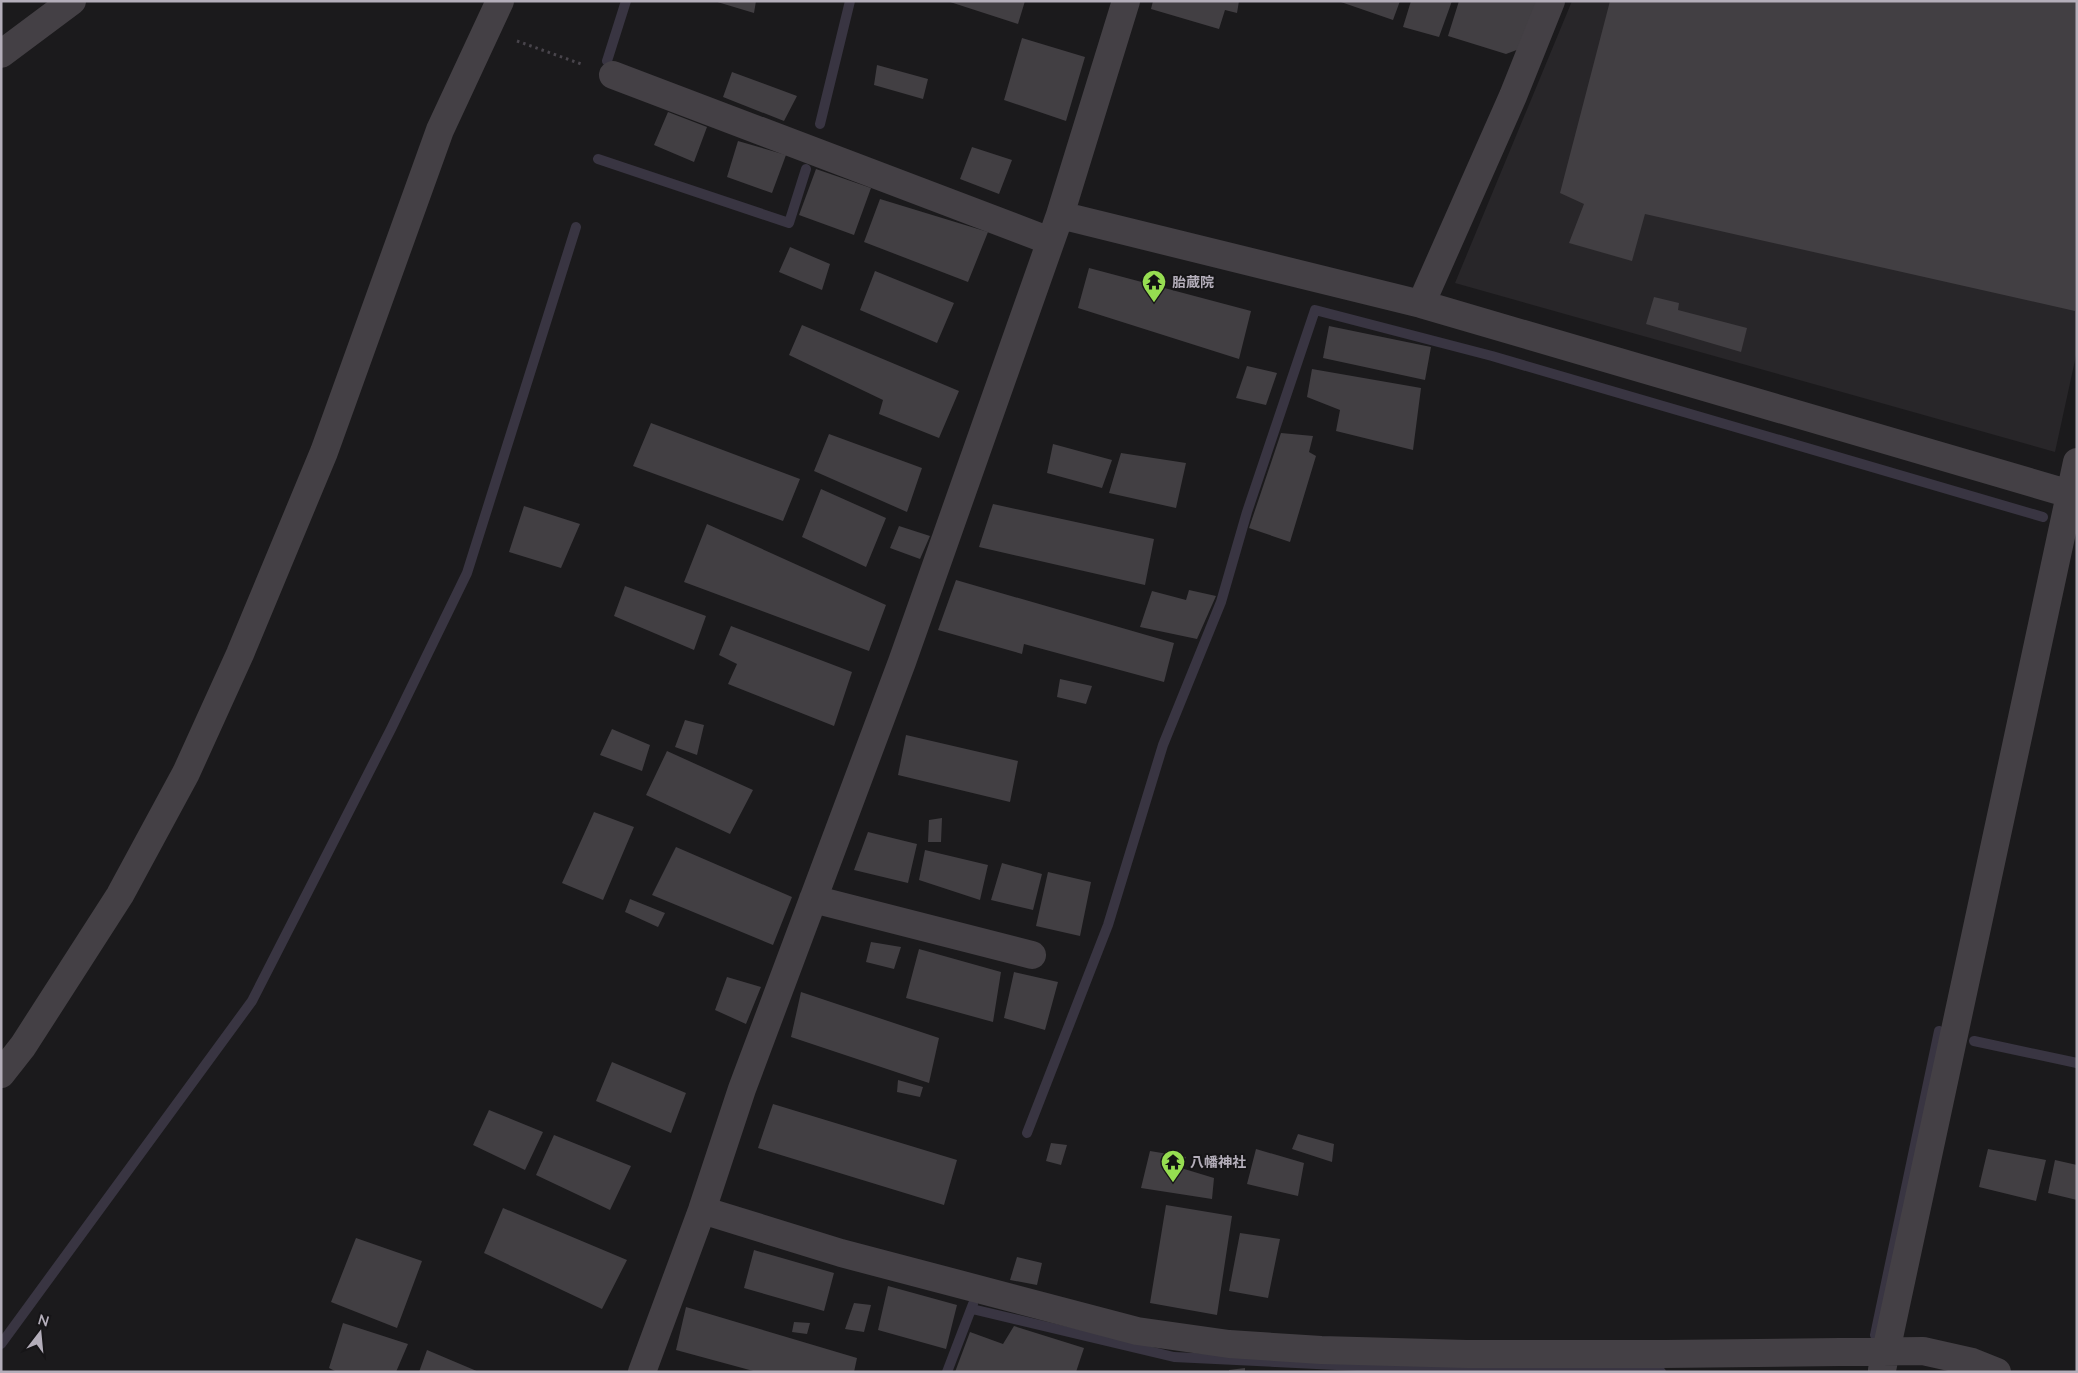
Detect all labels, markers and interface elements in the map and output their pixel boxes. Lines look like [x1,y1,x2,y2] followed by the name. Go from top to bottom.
[1141,269,1167,303] temple icon: 胎蔵院
[1172,273,1214,290] place label: 胎蔵院
[1160,1149,1186,1183] temple icon: 八幡神社
[1190,1153,1246,1170] place label: 八幡神社
[15,1308,65,1358] north arrow
[36,1310,51,1330] text: N

